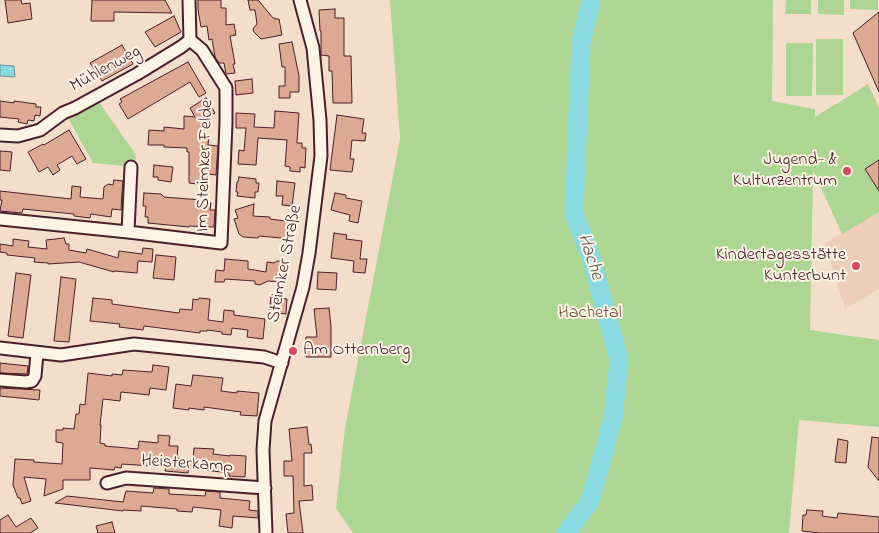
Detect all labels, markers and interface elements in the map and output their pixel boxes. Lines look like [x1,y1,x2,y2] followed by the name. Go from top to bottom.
[67,42,145,98] street label: Mühlenweg
[193,99,219,233] street label: Im Steimker Felde
[733,150,837,192] place label: Jugend- & Kulturzentrum
[841,165,853,177] marker: Jugend- & Kulturzentrum
[264,203,308,325] street label: Steimker Straße
[571,231,607,283] water label: Hache
[716,245,846,288] place label: Kindertagesstätte Kunterbunt
[850,260,862,272] marker: Kindertagesstätte Kunterbunt
[558,303,622,325] park label: Hachetal
[303,340,410,362] place label: Am Otternberg
[287,345,299,357] marker: Am Otternberg
[140,451,234,479] street label: Heisterkamp

